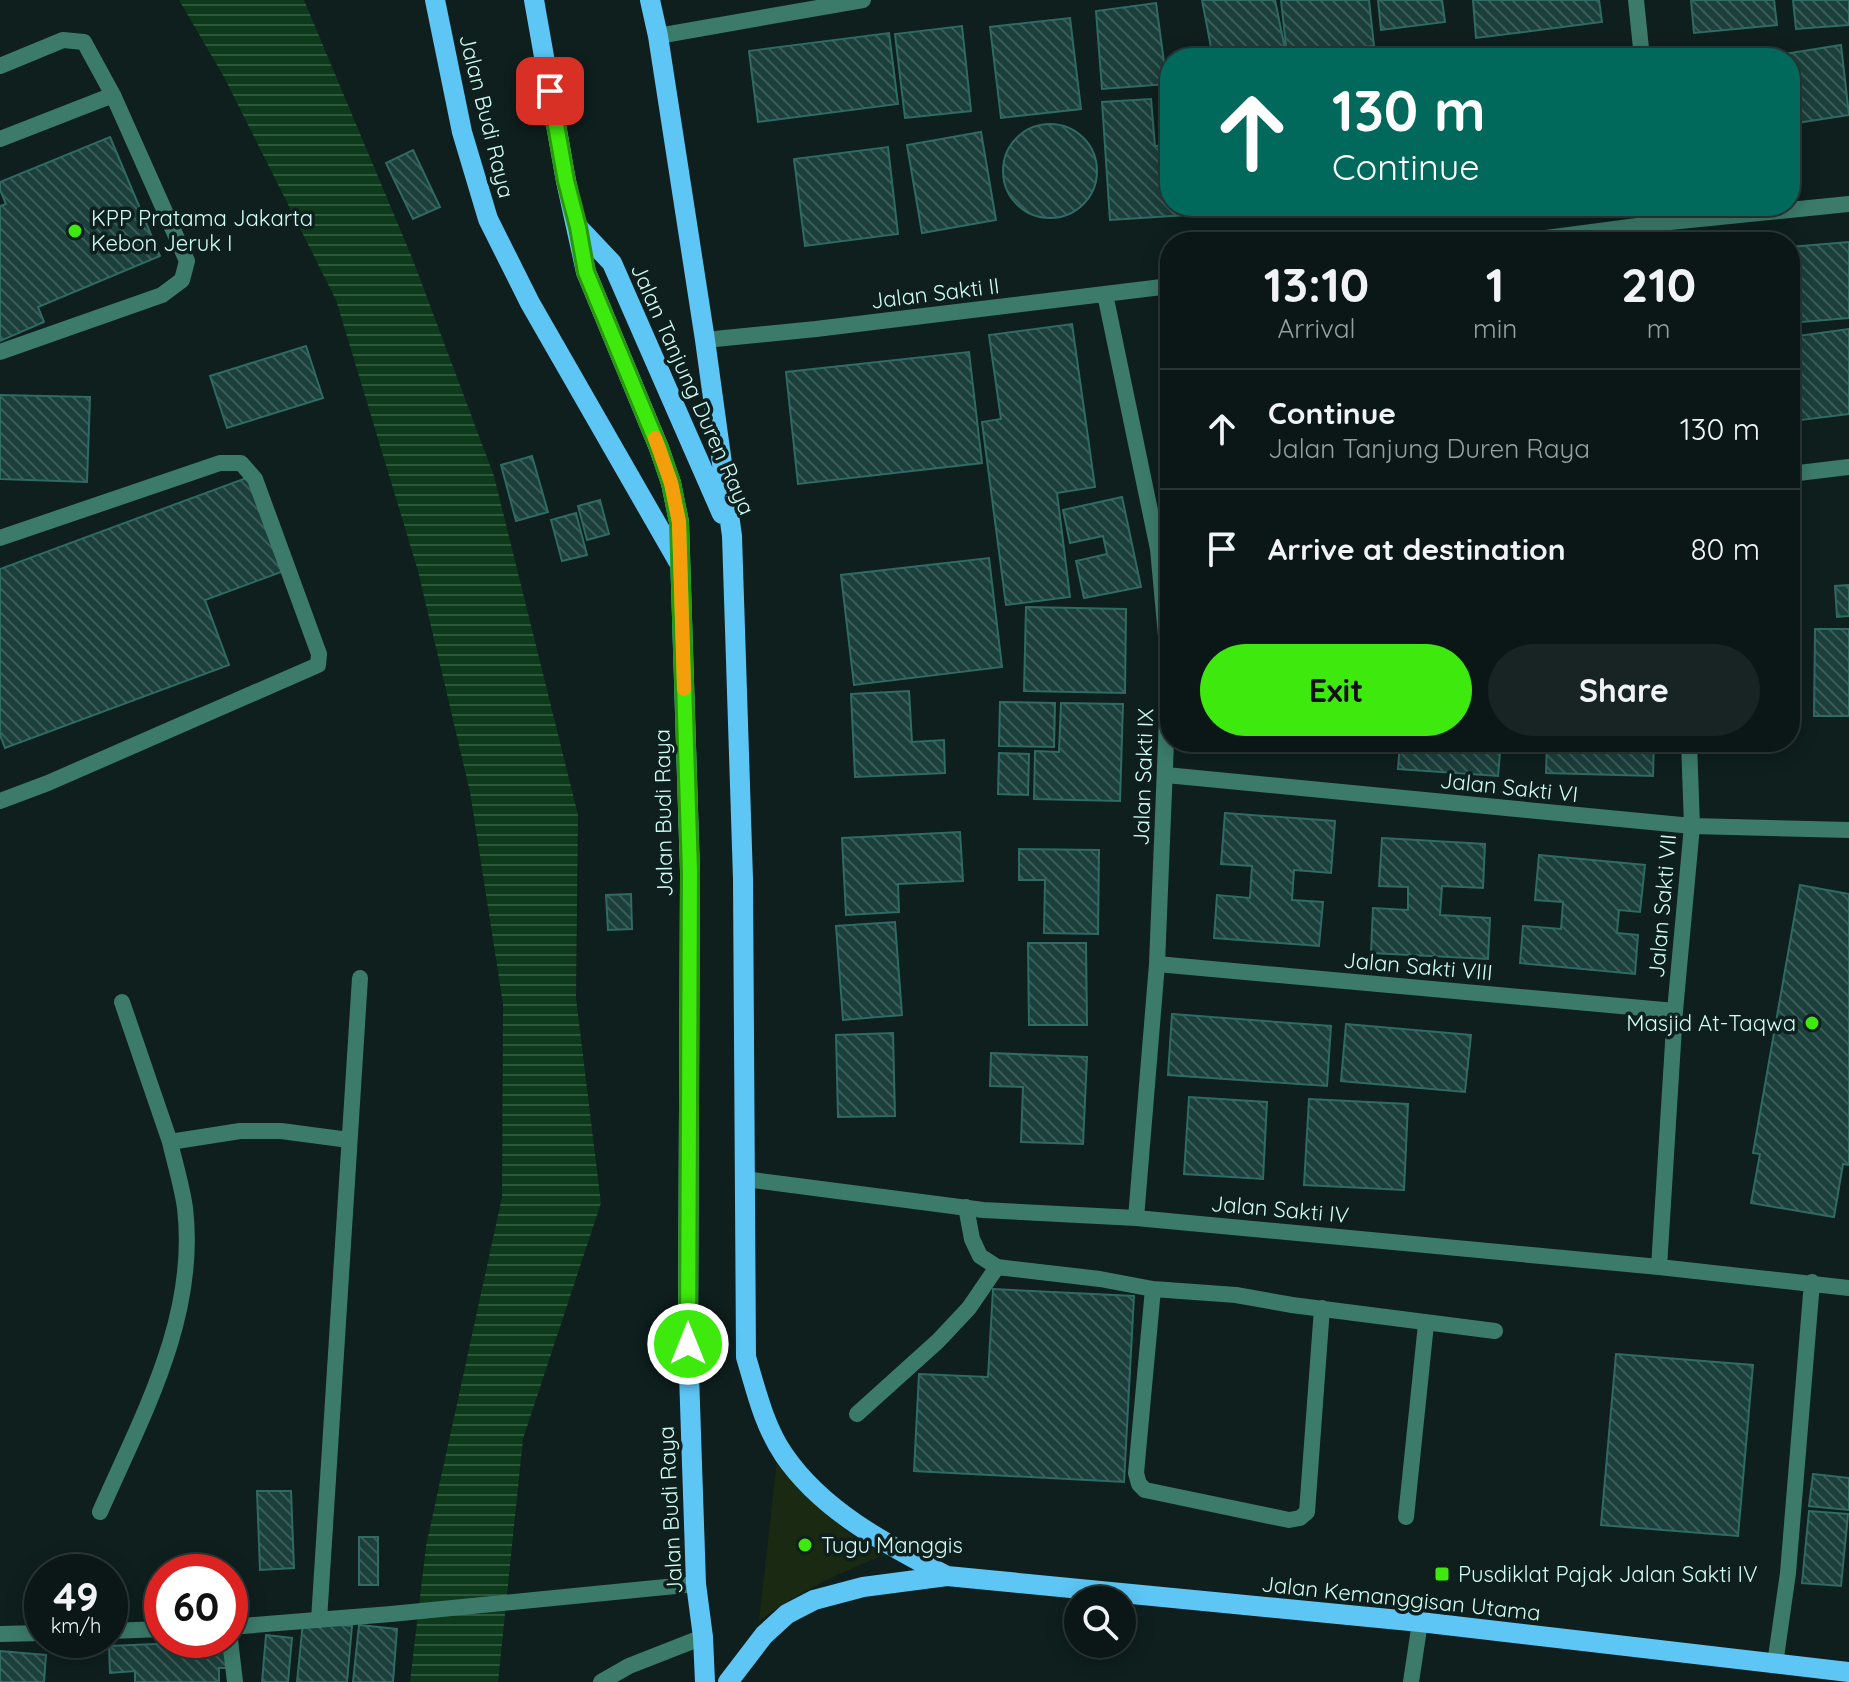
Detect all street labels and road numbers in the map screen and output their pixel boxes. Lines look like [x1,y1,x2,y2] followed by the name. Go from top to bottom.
[453,31,521,201] street label: Jalan Budi Raya
[625,259,761,519] street label: Jalan Tanjung Duren Raya
[869,271,1001,315] street label: Jalan Sakti II
[1127,708,1159,846] street label: Jalan Sakti IX
[648,729,678,897] street label: Jalan Budi Raya
[1439,766,1579,808] street label: Jalan Sakti VI
[1642,833,1682,979] street label: Jalan Sakti VII
[1342,946,1494,986] street label: Jalan Sakti VIII
[1210,1189,1350,1229] street label: Jalan Sakti IV
[652,1425,688,1595] street label: Jalan Budi Raya
[1260,1569,1542,1627] street label: Jalan Kemanggisan Utama

